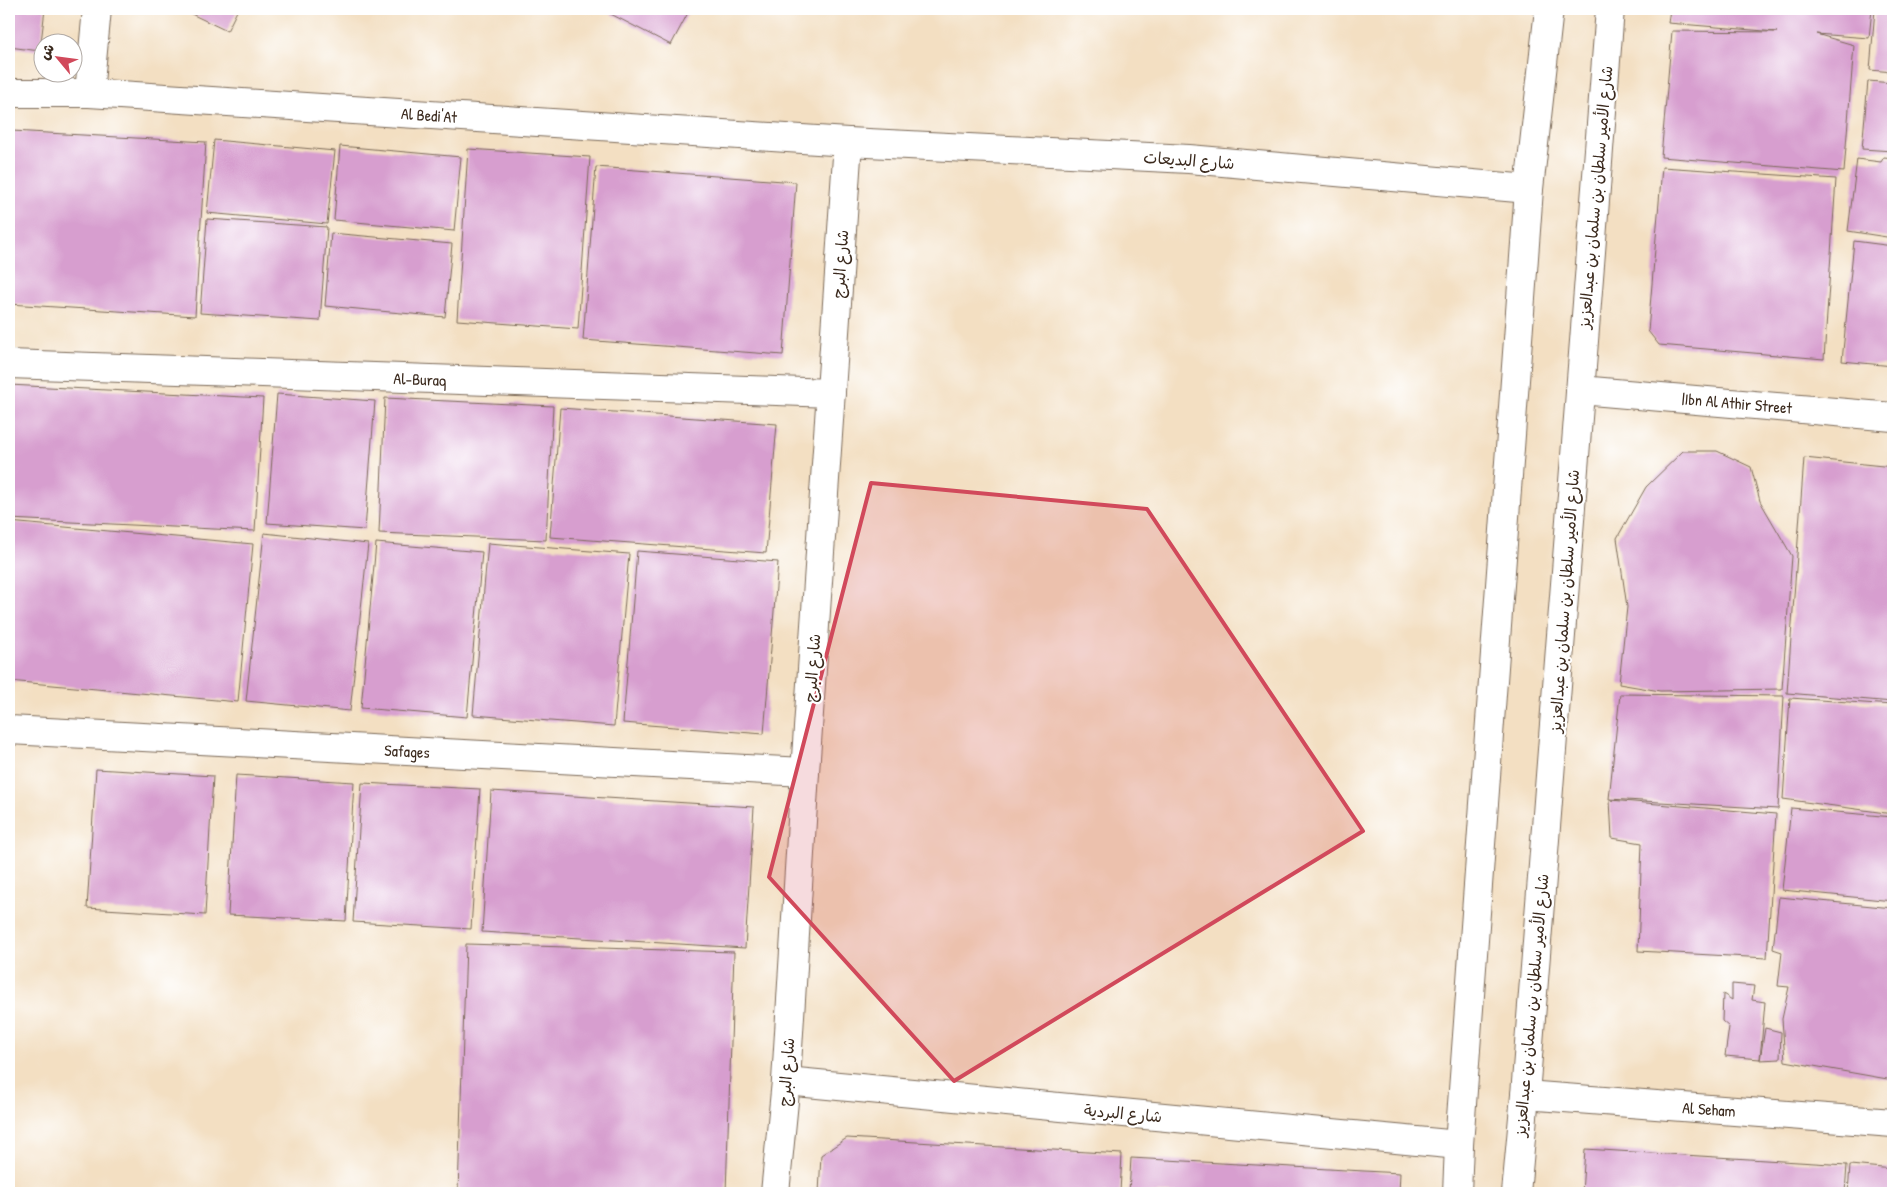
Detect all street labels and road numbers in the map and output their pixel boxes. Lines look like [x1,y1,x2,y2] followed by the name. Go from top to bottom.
[1572,65,1618,331] street label: شارع الأمير سلطان بن سلمان بن عبدالعزيز
[400,102,458,128] street label: Al Bedi'At
[1143,146,1235,175] street label: شارع البديعات
[827,229,854,299] street label: شارع البرج
[393,367,447,391] street label: Al-Buraq
[1681,387,1794,419] street label: |Ibn Al Athir Street
[1544,469,1585,735] street label: شارع الأمير سلطان بن سلمان بن عبدالعزيز
[799,633,826,703] street label: شارع البرج
[384,739,430,763] street label: Safages
[1508,873,1554,1139] street label: شارع الأمير سلطان بن سلمان بن عبدالعزيز
[773,1037,800,1107] street label: شارع البرج
[1682,1096,1736,1122] street label: Al Seham
[1083,1099,1163,1128] street label: شارع البردية

